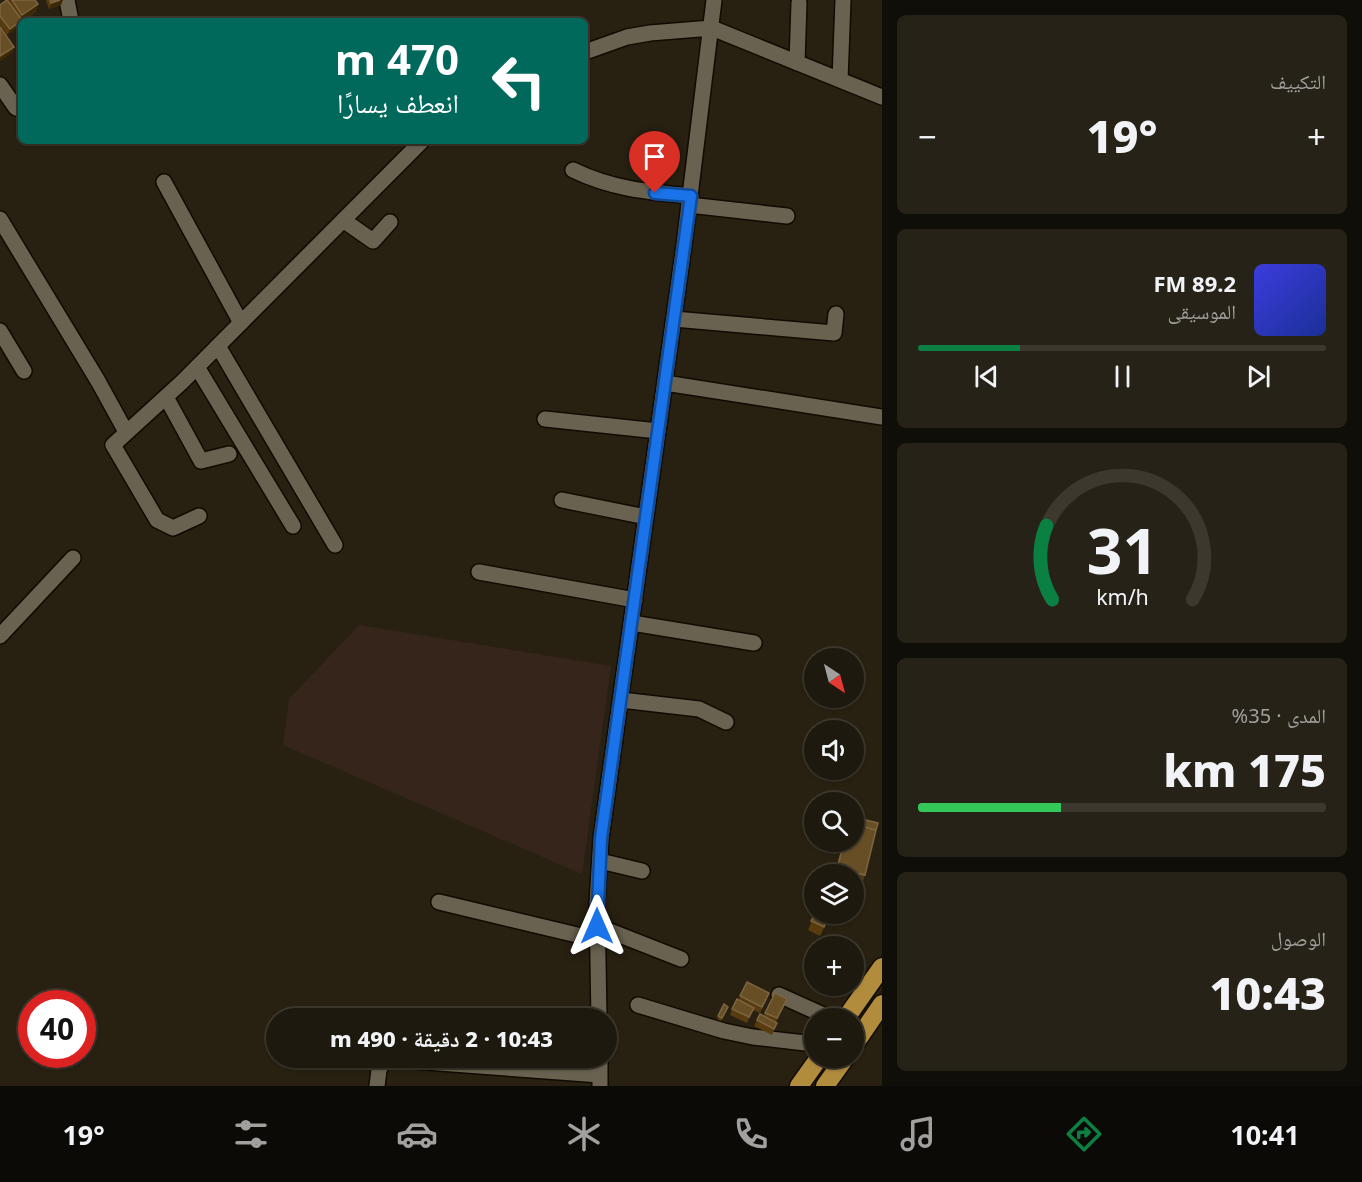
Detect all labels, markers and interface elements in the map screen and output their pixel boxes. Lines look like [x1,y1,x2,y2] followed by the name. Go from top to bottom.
[335,30,459,87] text: 470 m
[480,42,558,120] icon: left
[1270,68,1326,95] text: التكييف
[337,84,459,121] text: انعطف يسارًا
[1086,105,1158,166] text: 19°
[918,114,937,159] text: −
[1307,114,1326,159] text: +
[629,131,680,193] pin
[638,140,671,173] icon: arrive
[1154,268,1236,298] text: 89.2 FM
[1168,298,1236,325] text: الموسيقى
[970,360,1003,393] icon: previous
[1106,360,1139,393] icon: pause
[1242,360,1275,393] icon: next
[1086,507,1158,592] text: 31
[1096,582,1148,611] text: km/h
[804,648,864,708] north arrow
[804,648,864,1068] map controls
[1232,702,1326,729] text: المدى · 35%
[804,720,864,780] button: sound
[1163,739,1326,800] text: 175 km
[804,792,864,852] button: search
[804,864,864,924] button: layers
[565,894,629,958] position arrow
[1271,925,1326,952] text: الوصول
[804,936,864,996] button: +
[1209,962,1326,1023] text: 10:43
[18,990,96,1068] speed limit sign: 40
[804,1008,864,1068] button: −
[330,1023,553,1053] text: 10:43 · 2 دقيقة · 490 m
[230,1113,272,1155] icon: filters
[396,1113,438,1155] icon: car
[563,1113,605,1155] icon: climate
[730,1113,772,1155] icon: phone
[897,1113,939,1155] icon: music
[1063,1113,1105,1155] icon: directions
[62,1116,105,1153] text: 19°
[1230,1116,1300,1153] text: 10:41

